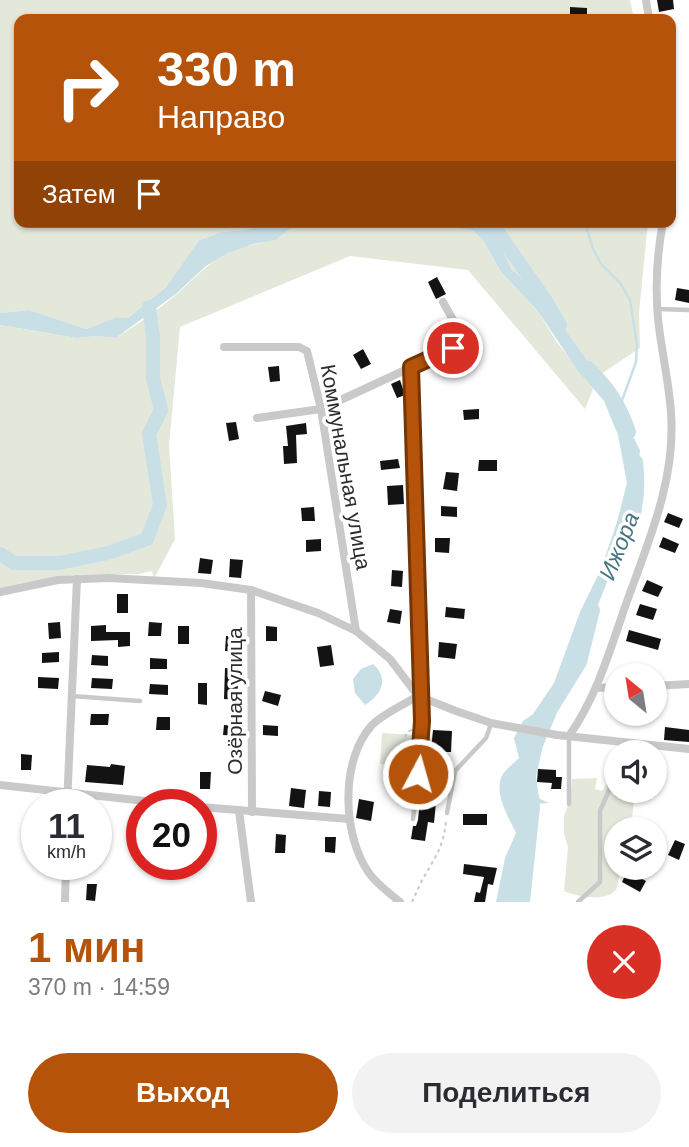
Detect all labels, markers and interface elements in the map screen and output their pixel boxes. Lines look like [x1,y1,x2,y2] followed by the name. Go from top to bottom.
[42,42,133,133] icon: right
[157,42,296,96] text: 330 m
[157,99,285,135] text: Направо
[130,175,168,213] icon: arrive
[42,179,116,209] text: Затем
[423,318,483,378] pin
[434,329,472,367] icon: arrive
[317,362,375,572] street label: Коммунальная улица
[594,508,644,584] water label: Ижора
[223,627,246,775] street label: Озёрная улица
[604,663,667,726] north arrow
[604,663,667,880] map controls
[381,737,455,811] position arrow
[604,740,667,803] button: sound
[126,789,217,880] speed limit sign: 20
[48,806,85,845] text: 11
[604,817,667,880] button: layers
[47,842,86,862] text: km/h
[28,924,145,971] text: 1 мин
[587,925,661,999] button: close
[28,974,170,1000] text: 370 m · 14:59
[28,1053,338,1133] button: Выход
[352,1053,661,1133] button: Поделиться

